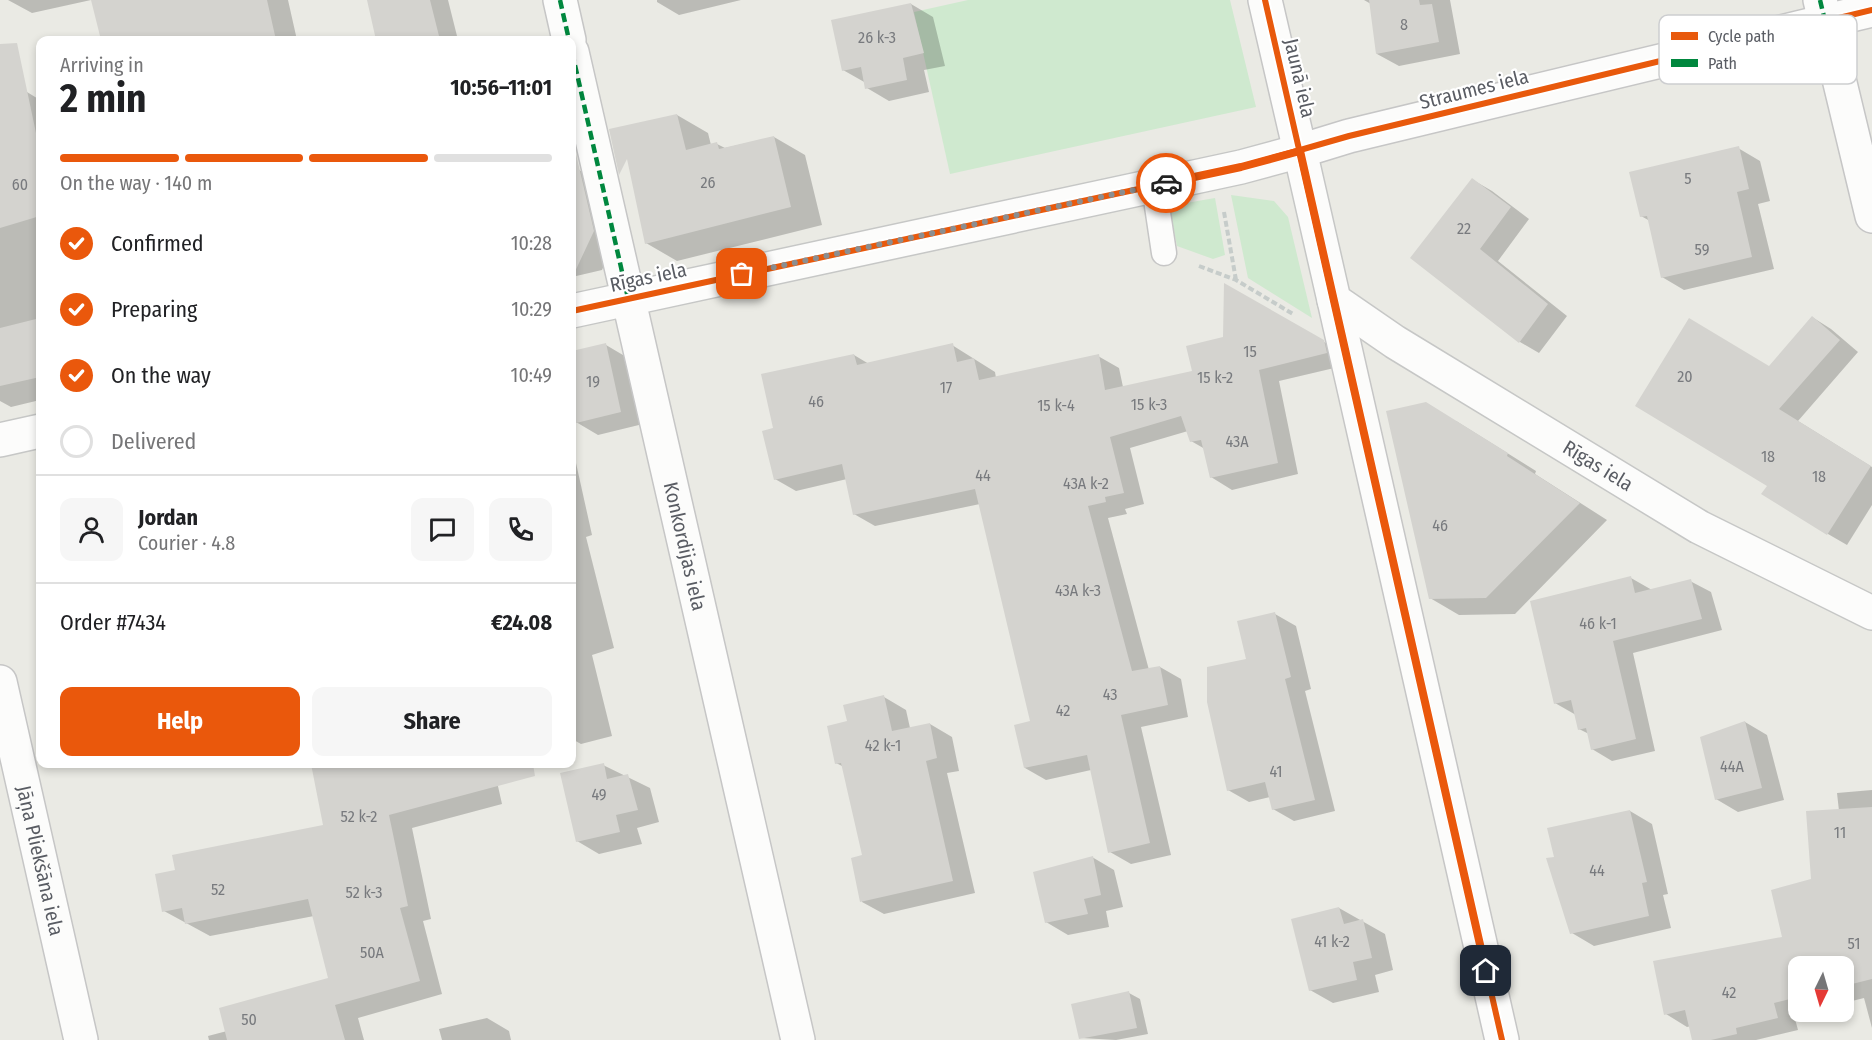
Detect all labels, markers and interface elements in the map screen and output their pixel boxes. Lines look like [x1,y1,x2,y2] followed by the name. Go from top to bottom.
[1400,15,1408,34] house number: 8
[1659,15,1857,84] legend
[1708,27,1775,46] text: Cycle path
[858,28,896,47] house number: 26 k-3
[1279,36,1321,120] street label: Jaunā iela
[60,53,144,77] text: Arriving in
[1708,54,1737,73] text: Path
[1417,64,1531,114] street label: Straumes iela
[450,74,552,101] text: 10:56–11:01
[60,76,146,122] text: 2 min
[1136,153,1196,213] courier
[1150,167,1183,200] icon: car
[1684,169,1692,188] house number: 5
[60,171,212,195] text: On the way · 140 m
[701,173,716,192] house number: 26
[12,175,28,194] house number: 60
[1457,219,1471,238] house number: 22
[60,227,93,260] icon: check
[111,230,204,257] text: Confirmed
[511,231,552,255] text: 10:28
[1695,240,1710,259] house number: 59
[716,248,767,299] pin
[607,257,689,297] street label: Rīgas iela
[725,257,758,290] icon: bag
[60,293,93,326] icon: check
[111,296,197,323] text: Preparing
[511,297,552,321] text: 10:29
[1243,342,1257,361] house number: 15
[60,359,93,392] icon: check
[111,362,211,389] text: On the way
[511,363,552,387] text: 10:49
[1677,367,1693,386] house number: 20
[1197,368,1233,387] house number: 15 k-2
[586,372,600,391] house number: 19
[940,378,953,397] house number: 17
[808,392,824,411] house number: 46
[1131,395,1167,414] house number: 15 k-3
[1037,396,1075,415] house number: 15 k-4
[111,428,196,455] text: Delivered
[1225,432,1249,451] house number: 43A
[1559,435,1638,496] street label: Rīgas iela
[1761,447,1775,466] house number: 18
[975,466,991,485] house number: 44
[1812,467,1826,486] house number: 18
[1063,474,1109,493] house number: 43A k-2
[659,480,711,613] street label: Konkordijas iela
[60,498,123,561] button: person
[411,498,474,561] button: chat
[489,498,552,561] button: phone
[138,504,198,531] text: Jordan
[1432,516,1448,535] house number: 46
[138,531,235,555] text: Courier · 4.8
[1055,581,1101,600] house number: 43A k-3
[60,609,166,636] text: Order #7434
[491,609,552,636] text: €24.08
[1579,614,1617,633] house number: 46 k-1
[1103,685,1117,704] house number: 43
[60,687,300,756] button: Help
[312,687,552,756] button: Share
[1056,701,1070,720] house number: 42
[865,736,901,755] house number: 42 k-1
[1720,757,1745,776] house number: 44A
[1269,762,1283,781] house number: 41
[12,783,69,938] street label: Jāņa Pliekšāna iela
[591,785,607,804] house number: 49
[341,807,377,826] house number: 52 k-2
[1834,823,1846,842] house number: 11
[1589,861,1605,880] house number: 44
[211,880,225,899] house number: 52
[345,883,383,902] house number: 52 k-3
[1314,932,1350,951] house number: 41 k-2
[1848,934,1860,953] house number: 51
[360,943,385,962] house number: 50A
[1460,945,1511,996] pin
[1469,954,1502,987] icon: home
[1788,956,1854,1022] north arrow
[1788,956,1854,1022] map controls
[1722,983,1736,1002] house number: 42
[241,1010,257,1029] house number: 50

